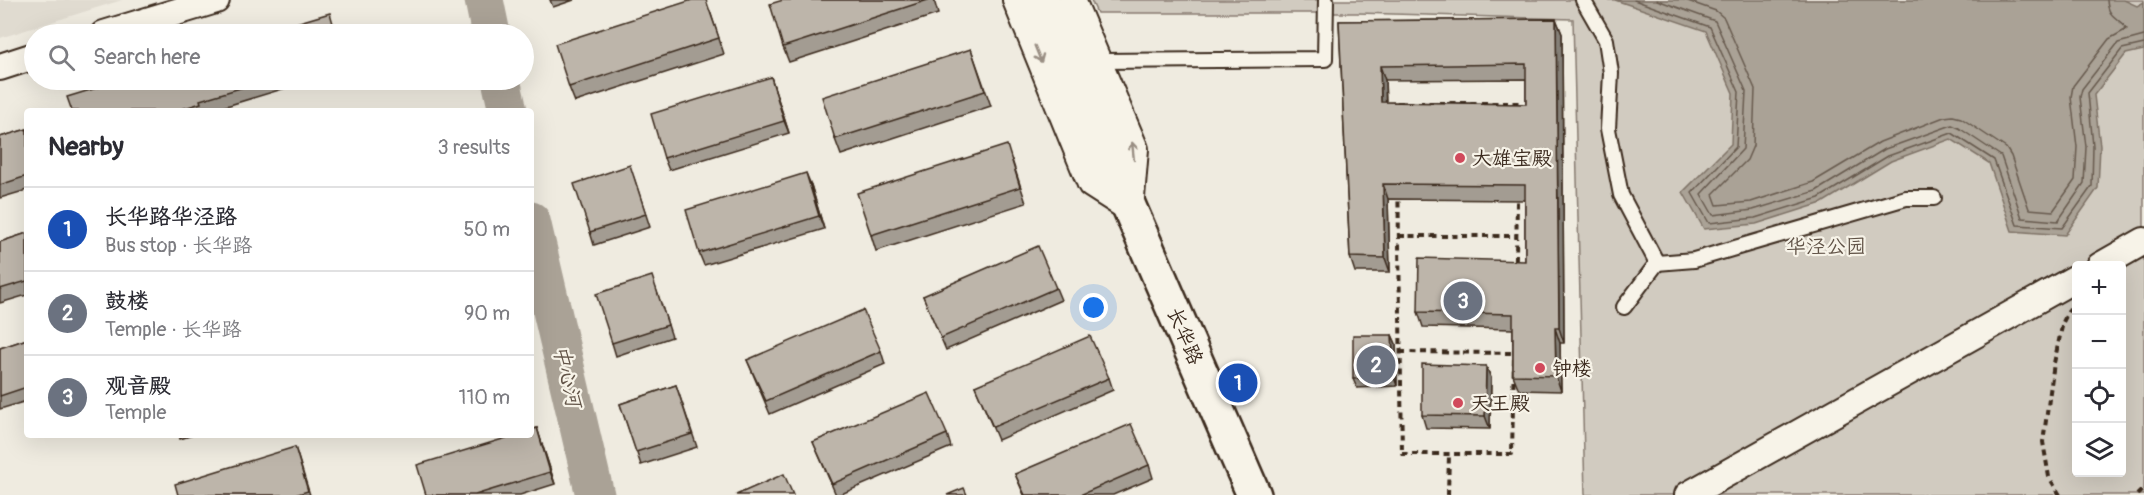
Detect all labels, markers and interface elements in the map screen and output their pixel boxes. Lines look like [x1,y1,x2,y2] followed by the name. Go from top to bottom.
[24,24,534,90] search box
[45,41,78,74] icon: search
[93,43,200,71] text: Search here
[1033,44,1044,63] one-way arrow
[48,131,124,163] text: Nearby
[438,135,510,160] text: 3 results
[1127,142,1138,162] one-way arrow
[1472,146,1552,171] place label: 大雄宝殿
[1453,151,1467,165] marker: 大雄宝殿
[105,203,237,231] text: 长华路华泾路
[64,217,71,242] text: 1
[463,217,510,242] text: 50 m
[105,233,252,258] text: Bus stop · 长华路
[1786,234,1866,259] park label: 华泾公园
[2072,261,2126,477] map controls
[2072,261,2126,315] button: +
[1444,278,1482,324] pin: 3
[105,287,149,315] text: 鼓楼
[1079,293,1108,322] your location
[62,301,73,326] text: 2
[464,301,510,326] text: 90 m
[1162,304,1209,369] street label: 长华路
[2072,315,2126,369] button: −
[105,317,242,342] text: Temple · 长华路
[547,342,588,413] water label: 中心河
[1356,342,1396,388] pin: 2
[1552,356,1592,381] place label: 钟楼
[1218,360,1258,406] pin: 1
[1533,361,1547,375] marker: 钟楼
[2072,369,2126,423] button: locate
[105,372,171,400] text: 观音殿
[62,385,73,410] text: 3
[459,385,510,410] text: 110 m
[1470,391,1530,416] place label: 天王殿
[1451,396,1465,410] marker: 天王殿
[105,400,166,425] text: Temple
[2072,423,2126,477] button: layers

